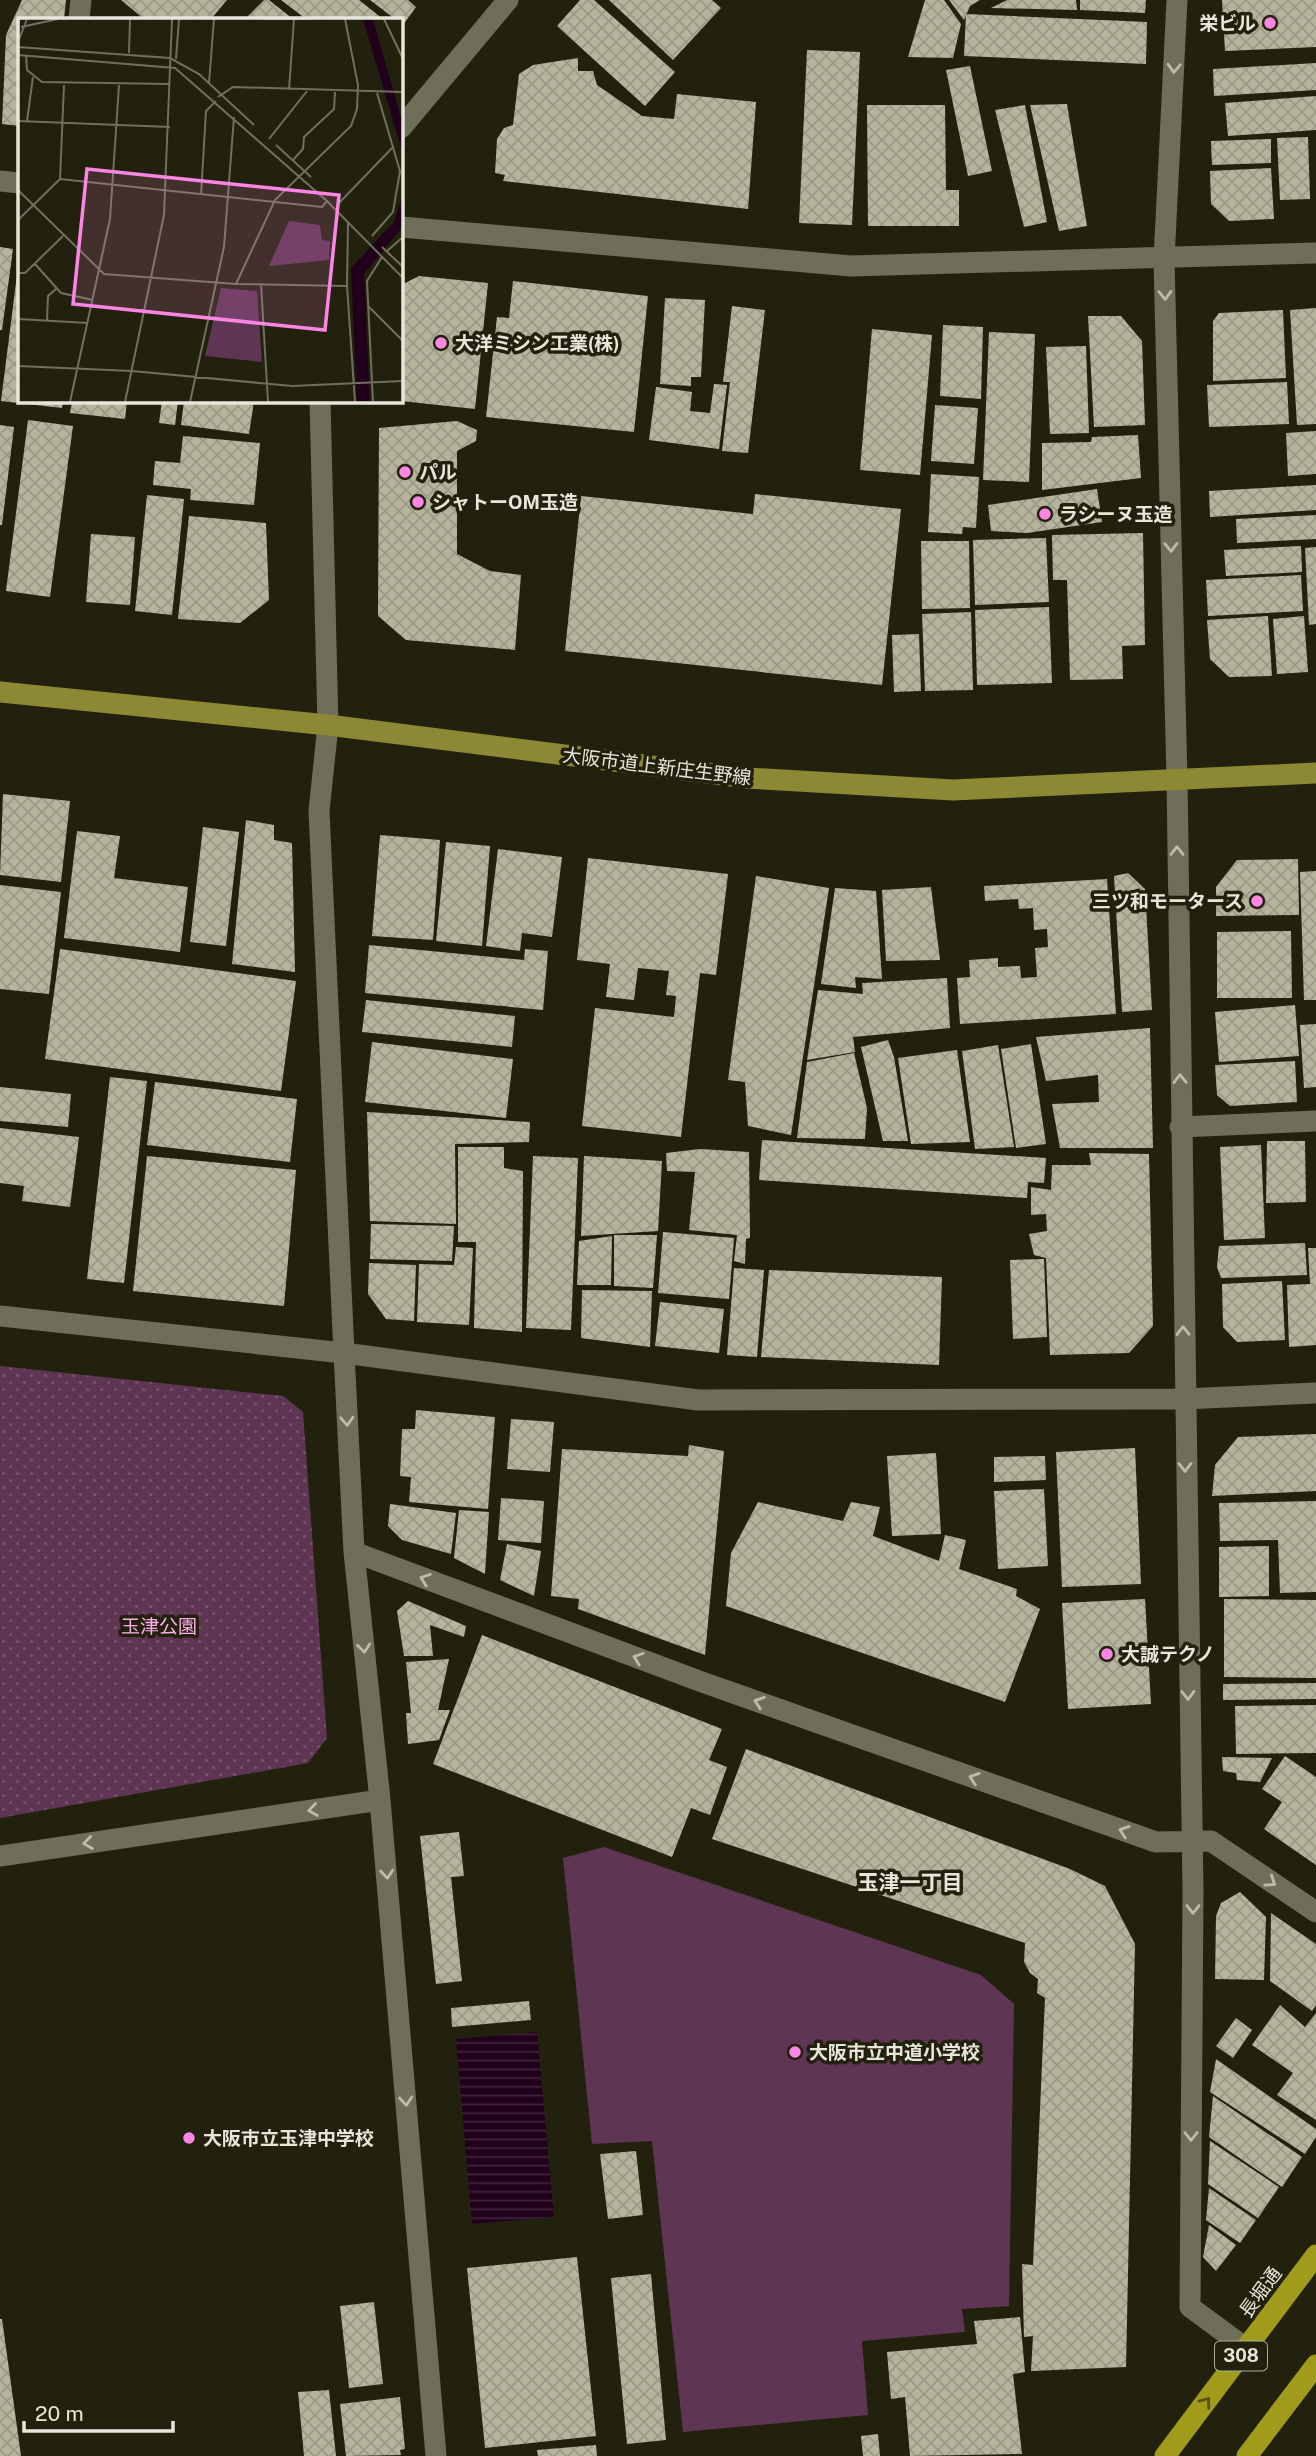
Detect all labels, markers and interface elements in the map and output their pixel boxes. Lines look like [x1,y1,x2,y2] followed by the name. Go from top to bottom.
[1199,12,1256,34] place label: 栄ビル
[1262,15,1278,31] marker: 栄ビル
[18,18,402,402] inset map
[1166,63,1181,74] one-way arrow
[1157,291,1173,301] one-way arrow
[455,332,620,354] place label: 大洋ミシン工業(株)
[433,335,449,351] marker: 大洋ミシン工業(株)
[419,461,457,483] place label: パル
[397,464,413,480] marker: パル
[432,491,578,513] place label: シャトーOM玉造
[410,494,426,510] marker: シャトーOM玉造
[1059,503,1173,525] place label: ラシーヌ玉造
[1037,506,1053,522] marker: ラシーヌ玉造
[1164,542,1179,553] one-way arrow
[561,744,753,788] street label: 大阪市道上新庄生野線
[1169,845,1185,856] one-way arrow
[1092,890,1243,912] place label: 三ツ和モータース
[1249,893,1265,909] marker: 三ツ和モータース
[1172,1073,1187,1084] one-way arrow
[1175,1325,1190,1336] one-way arrow
[339,1416,354,1427] one-way arrow
[1177,1462,1192,1473] one-way arrow
[419,1573,431,1587] one-way arrow
[121,1615,197,1637] park label: 玉津公園
[356,1643,371,1654] one-way arrow
[1121,1643,1215,1665] place label: 大誠テクノ
[1099,1646,1115,1662] marker: 大誠テクノ
[632,1652,644,1666] one-way arrow
[1181,1689,1196,1700] one-way arrow
[753,1696,766,1710] one-way arrow
[968,1772,980,1786] one-way arrow
[307,1802,319,1817] one-way arrow
[1119,1825,1131,1839] one-way arrow
[82,1835,94,1850] one-way arrow
[379,1869,394,1880] one-way arrow
[858,1870,963,1895] district label: 玉津一丁目
[1263,1874,1276,1886] one-way arrow
[1185,1904,1200,1915] one-way arrow
[809,2041,980,2063] place label: 大阪市立中道小学校
[787,2044,803,2060] marker: 大阪市立中道小学校
[398,2096,413,2107] one-way arrow
[203,2127,374,2149] place label: 大阪市立玉津中学校
[181,2130,197,2146] marker: 大阪市立玉津中学校
[1183,2132,1199,2142] one-way arrow
[1234,2262,1286,2322] street label: 長堀通
[1215,2342,1267,2370] road number: 308
[24,2390,173,2434] scale bar
[1198,2397,1211,2410] one-way arrow
[35,2401,84,2426] text: 20 m

